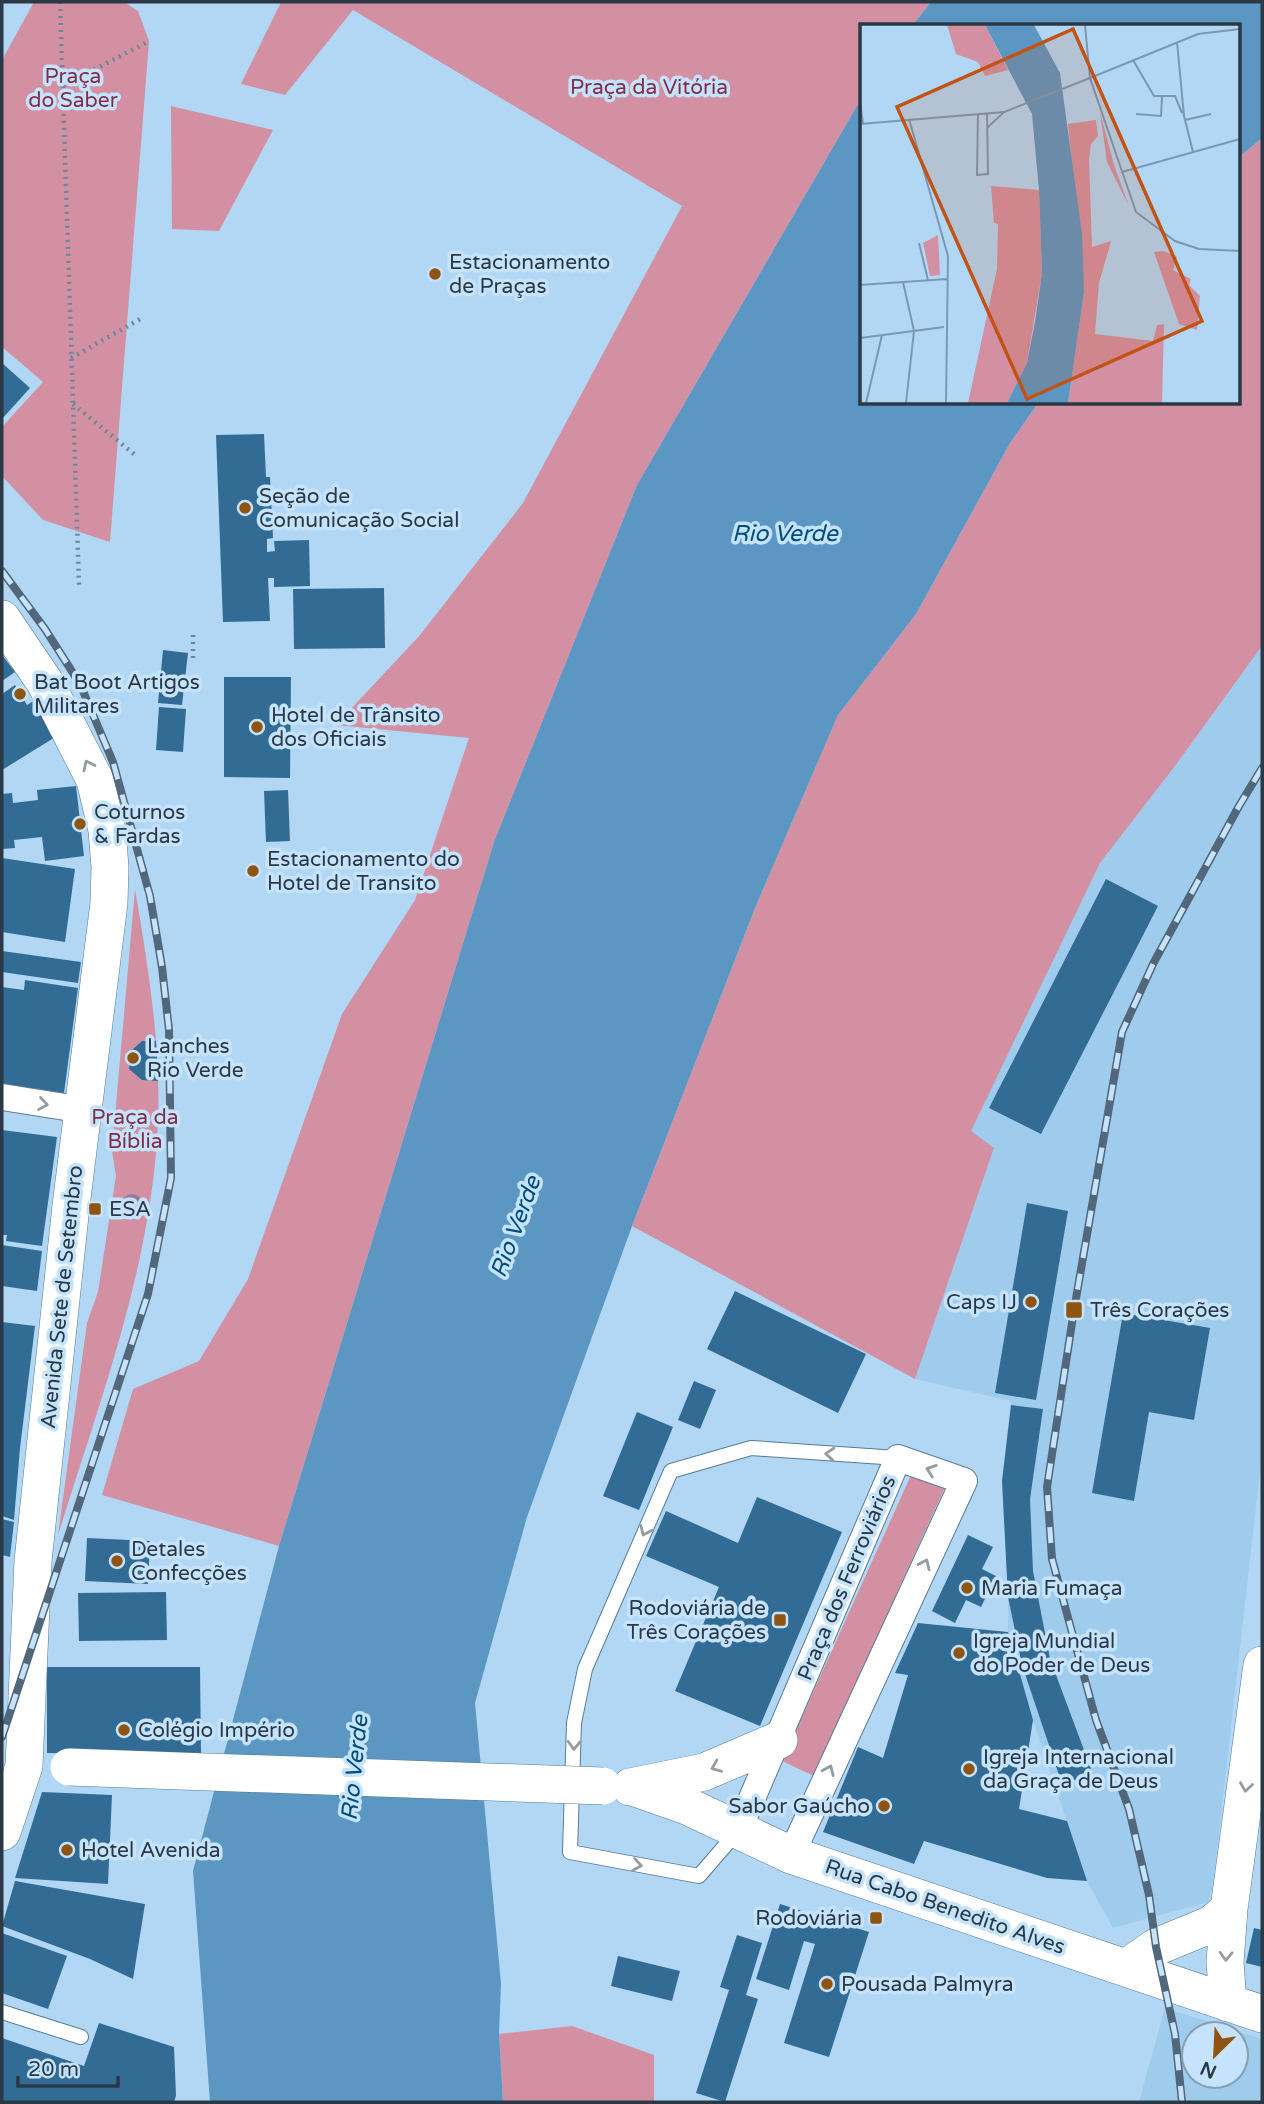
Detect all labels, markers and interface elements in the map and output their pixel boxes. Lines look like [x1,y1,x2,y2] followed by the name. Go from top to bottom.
[860,24,1240,404] inset map
[28,64,118,113] park label: Praça do Saber
[570,75,728,100] park label: Praça da Vitória
[449,250,610,299] place label: Estacionamento de Praças
[427,266,443,282] marker: Estacionamento de Praças
[259,484,459,533] place label: Seção de Comunicação Social
[237,500,253,516] marker: Seção de Comunicação Social
[732,520,840,548] water label: Rio Verde
[34,670,200,719] place label: Bat Boot Artigos Militares
[12,686,28,702] marker: Bat Boot Artigos Militares
[271,703,440,752] place label: Hotel de Trânsito dos Oficiais
[249,719,265,735] marker: Hotel de Trânsito dos Oficiais
[82,760,96,772] one-way arrow
[94,800,185,849] place label: Coturnos & Fardas
[72,816,88,832] marker: Coturnos & Fardas
[267,847,460,896] place label: Estacionamento do Hotel de Transito
[245,863,261,879] marker: Estacionamento do Hotel de Transito
[147,1034,244,1083] place label: Lanches Rio Verde
[125,1050,141,1066] marker: Lanches Rio Verde
[37,1096,49,1111] one-way arrow
[91,1105,179,1154] park label: Praça da Bíblia
[36,1164,88,1430] street label: Avenida Sete de Setembro
[485,1171,548,1281] water label: Rio Verde
[109,1197,151,1222] place label: ESA
[87,1201,103,1217] marker: ESA
[946,1290,1017,1315] place label: Caps IJ
[1023,1294,1039,1310] marker: Caps IJ
[1090,1298,1229,1323] place label: Três Corações
[1064,1300,1084,1320] marker: Três Corações
[824,1447,835,1462] one-way arrow
[925,1464,938,1478] one-way arrow
[792,1472,902,1684] street label: Praça dos Ferroviários
[639,1524,653,1536] one-way arrow
[131,1537,247,1586] place label: Detales Confecções
[109,1553,125,1569] marker: Detales Confecções
[917,1559,931,1571] one-way arrow
[981,1576,1123,1601] place label: Maria Fumaça
[959,1580,975,1596] marker: Maria Fumaça
[627,1596,766,1645] place label: Rodoviária de Três Corações
[772,1612,788,1628] marker: Rodoviária de Três Corações
[973,1629,1150,1678] place label: Igreja Mundial do Poder de Deus
[951,1645,967,1661] marker: Igreja Mundial do Poder de Deus
[336,1712,375,1822] water label: Rio Verde
[138,1718,295,1743] place label: Colégio Império
[116,1722,132,1738] marker: Colégio Império
[566,1739,581,1750] one-way arrow
[983,1745,1174,1794] place label: Igreja Internacional da Graça de Deus
[711,1758,723,1772] one-way arrow
[961,1761,977,1777] marker: Igreja Internacional da Graça de Deus
[821,1765,835,1777] one-way arrow
[1238,1781,1253,1793] one-way arrow
[729,1794,870,1819] place label: Sabor Gaúcho
[876,1798,892,1814] marker: Sabor Gaúcho
[81,1838,221,1863] place label: Hotel Avenida
[59,1842,75,1858] marker: Hotel Avenida
[822,1854,1068,1960] street label: Rua Cabo Benedito Alves
[631,1857,643,1872] one-way arrow
[755,1906,862,1931] place label: Rodoviária
[868,1910,884,1926] marker: Rodoviária
[1218,1951,1234,1962] one-way arrow
[841,1972,1014,1997] place label: Pousada Palmyra
[819,1976,835,1992] marker: Pousada Palmyra
[1180,2020,1250,2090] north arrow
[18,2044,117,2088] scale bar
[1197,2056,1220,2083] text: N
[28,2057,79,2082] text: 20 m

